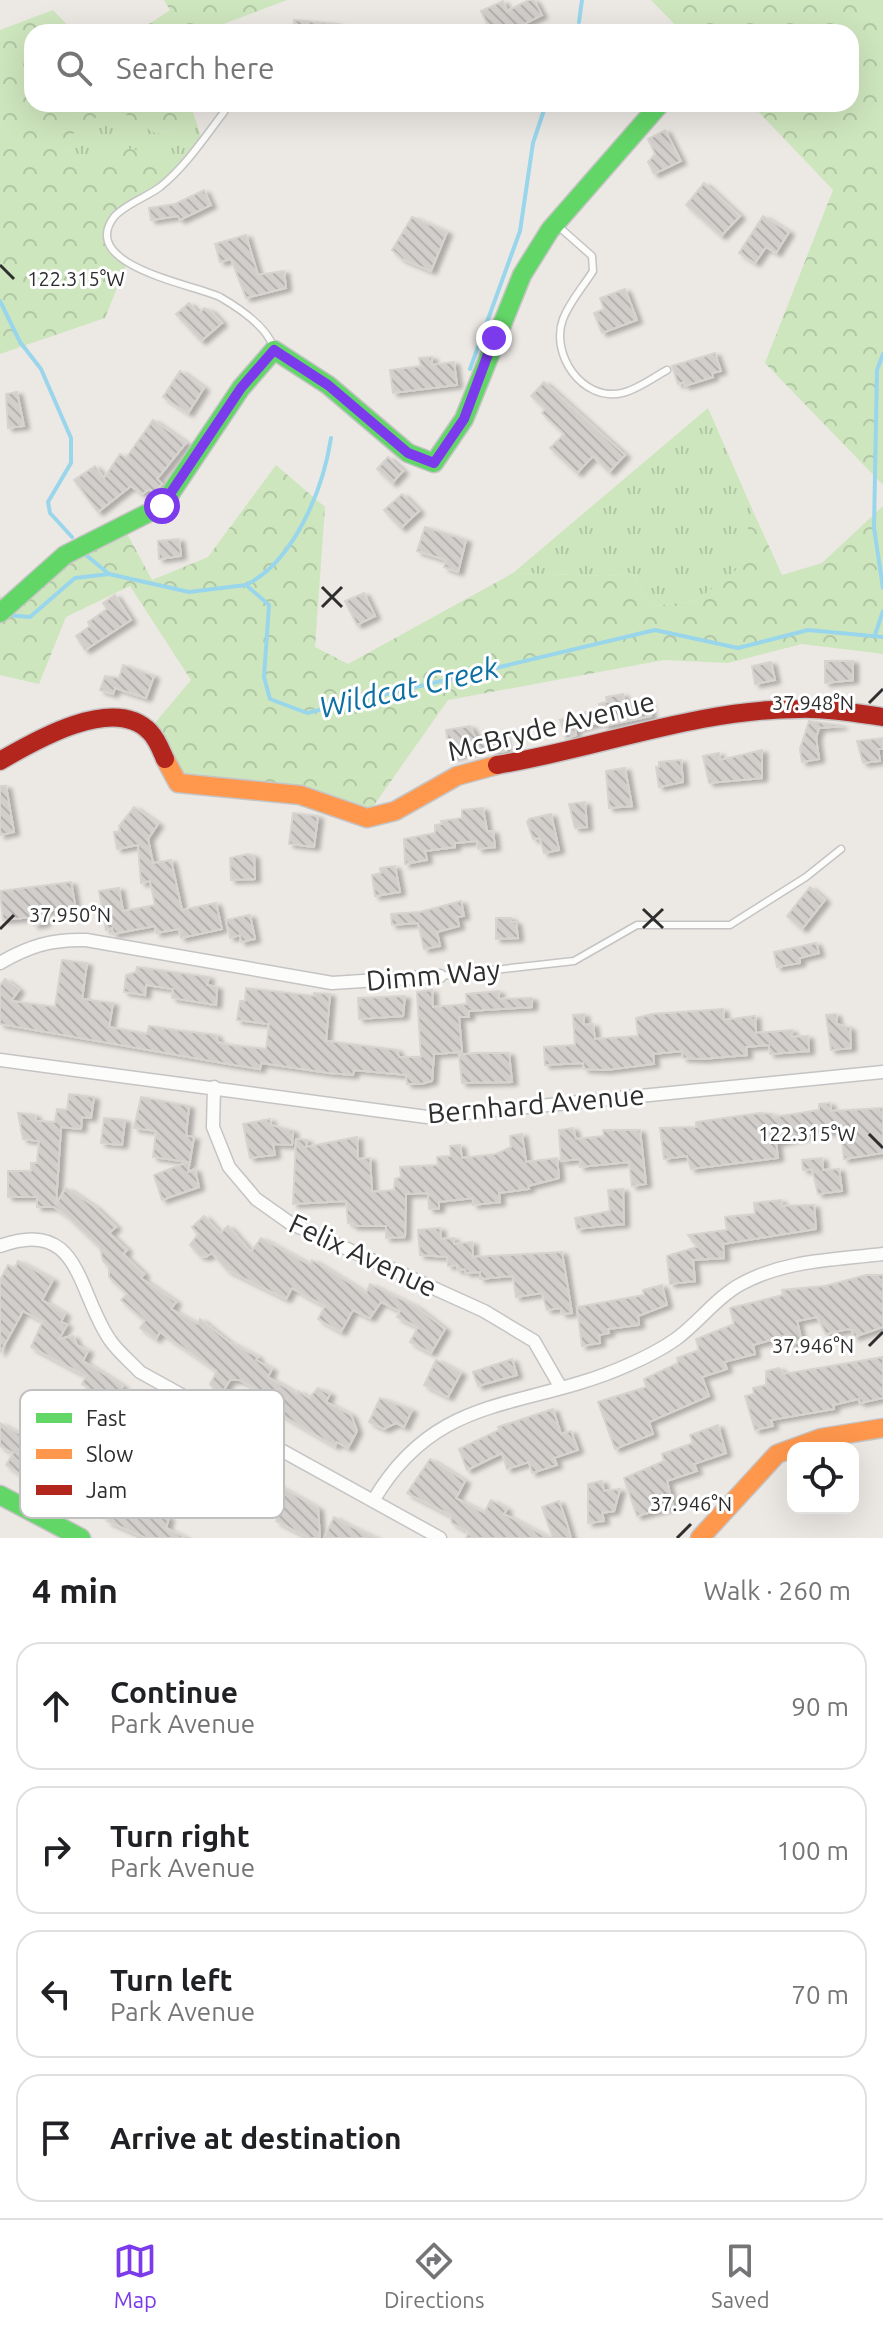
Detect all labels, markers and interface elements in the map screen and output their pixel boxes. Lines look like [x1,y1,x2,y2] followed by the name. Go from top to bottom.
[24,24,859,112] search box
[52,46,96,90] icon: search
[116,51,275,85] text: Search here
[27,267,125,290] text: 122.315°W
[476,320,512,356] route end
[144,488,180,524] route start
[316,650,502,724] water label: Wildcat Creek
[444,685,658,766] street label: McBryde Avenue
[772,691,854,714] text: 37.948°N
[29,903,111,926] text: 37.950°N
[365,953,501,996] street label: Dimm Way
[426,1079,646,1128] street label: Bernhard Avenue
[758,1122,856,1145] text: 122.315°W
[285,1207,442,1302] street label: Felix Avenue
[772,1334,854,1357] text: 37.946°N
[20,1390,284,1518] legend
[86,1405,127,1430] text: Fast
[86,1441,133,1466] text: Slow
[787,1442,859,1514] map controls
[787,1442,859,1514] button: locate
[86,1477,127,1502] text: Jam
[650,1492,732,1515] text: 37.946°N
[32,1571,118,1609] text: 4 min
[703,1576,851,1605] text: Walk · 260 m
[110,1675,238,1709] text: Continue
[34,1684,78,1728] icon: ahead
[791,1692,849,1721] text: 90 m
[110,1709,255,1738] text: Park Avenue
[110,1819,250,1853] text: Turn right
[34,1828,78,1872] icon: right
[777,1836,849,1865] text: 100 m
[110,1853,255,1882] text: Park Avenue
[110,1963,232,1997] text: Turn left
[34,1972,78,2016] icon: left
[791,1980,849,2009] text: 70 m
[110,1997,255,2026] text: Park Avenue
[34,2116,78,2160] icon: arrive
[110,2121,402,2155] text: Arrive at destination
[113,2239,157,2312] tab: Map
[384,2239,484,2312] tab: Directions
[711,2239,770,2312] tab: Saved

